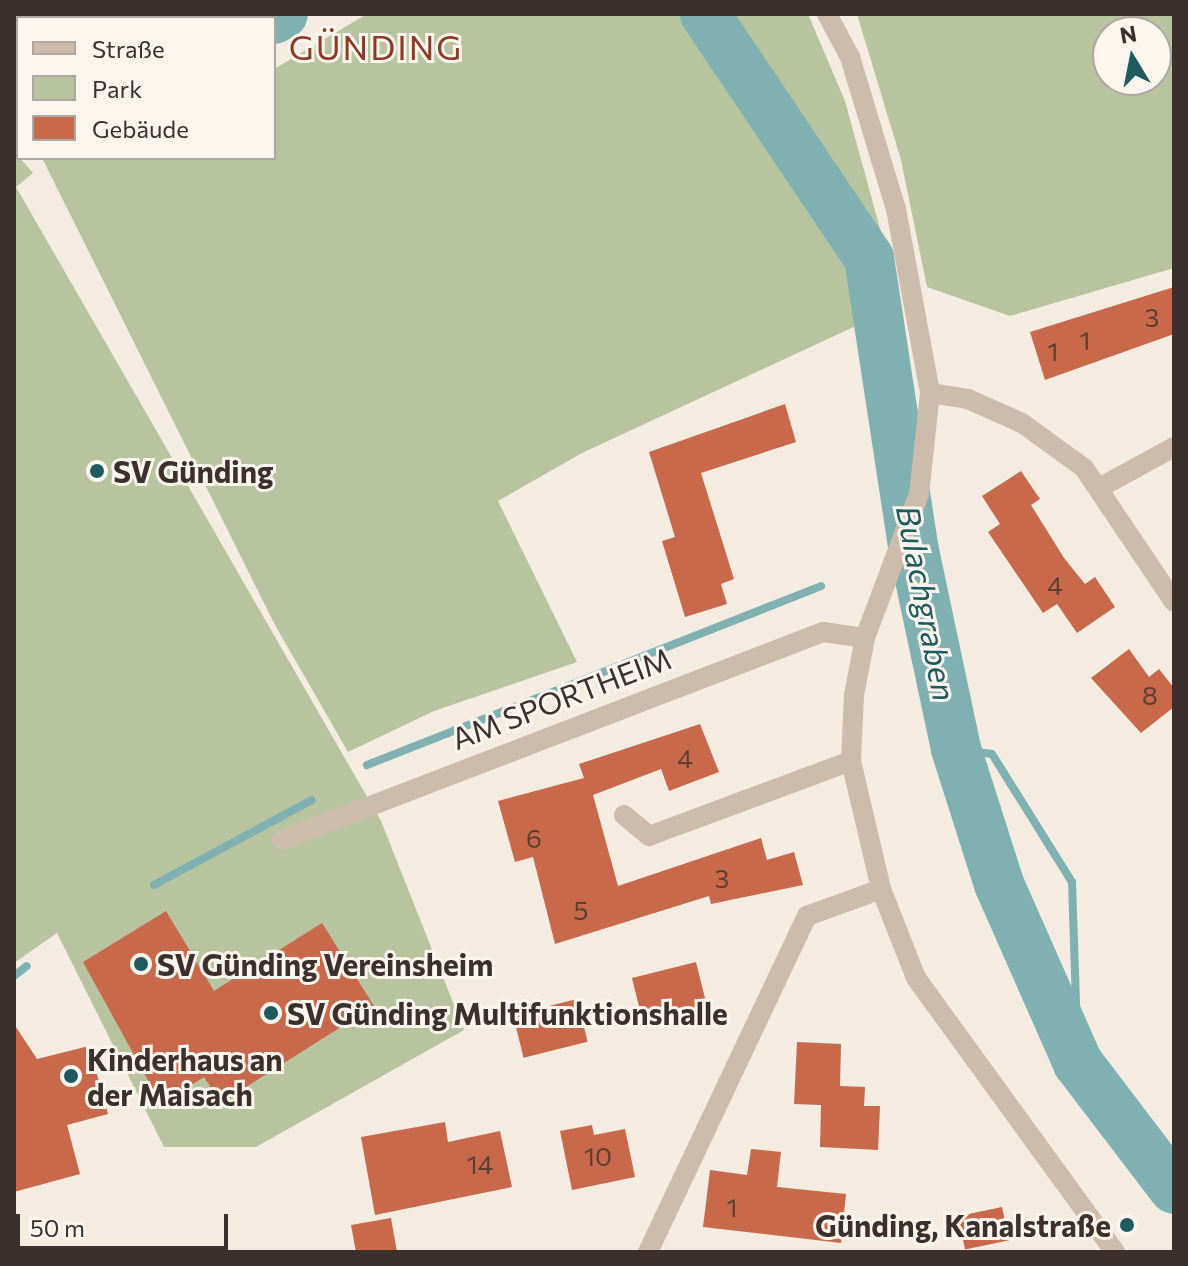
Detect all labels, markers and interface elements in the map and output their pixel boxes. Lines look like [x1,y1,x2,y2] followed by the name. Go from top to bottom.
[16,16,276,160] legend
[1092,16,1172,96] north arrow
[1118,19,1139,49] text: N
[289,27,463,67] district label: GÜNDING
[92,34,165,63] text: Straße
[92,74,142,103] text: Park
[92,114,189,143] text: Gebäude
[1145,301,1159,333] house number: 3
[1079,324,1091,356] house number: 1
[1047,335,1059,367] house number: 1
[113,453,274,489] place label: SV Günding
[88,462,106,480] marker: SV Günding
[889,502,965,704] water label: Bulachgraben
[1047,569,1063,601] house number: 4
[446,640,676,756] street label: AM SPORTHEIM
[1142,679,1158,711] house number: 8
[677,742,693,774] house number: 4
[526,822,542,854] house number: 6
[715,862,729,894] house number: 3
[574,894,588,926] house number: 5
[157,946,493,982] place label: SV Günding Vereinsheim
[132,955,150,973] marker: SV Günding Vereinsheim
[287,995,728,1031] place label: SV Günding Multifunktionshalle
[262,1004,280,1022] marker: SV Günding Multifunktionshalle
[87,1041,283,1112] place label: Kinderhaus an der Maisach
[62,1067,80,1085] marker: Kinderhaus an der Maisach
[584,1140,612,1172] house number: 10
[467,1148,493,1180] house number: 14
[726,1191,738,1223] house number: 1
[20,1198,232,1248] scale bar
[815,1207,1111,1243] place label: Günding, Kanalstraße
[30,1213,85,1242] text: 50 m
[1118,1216,1136,1234] marker: Günding, Kanalstraße

